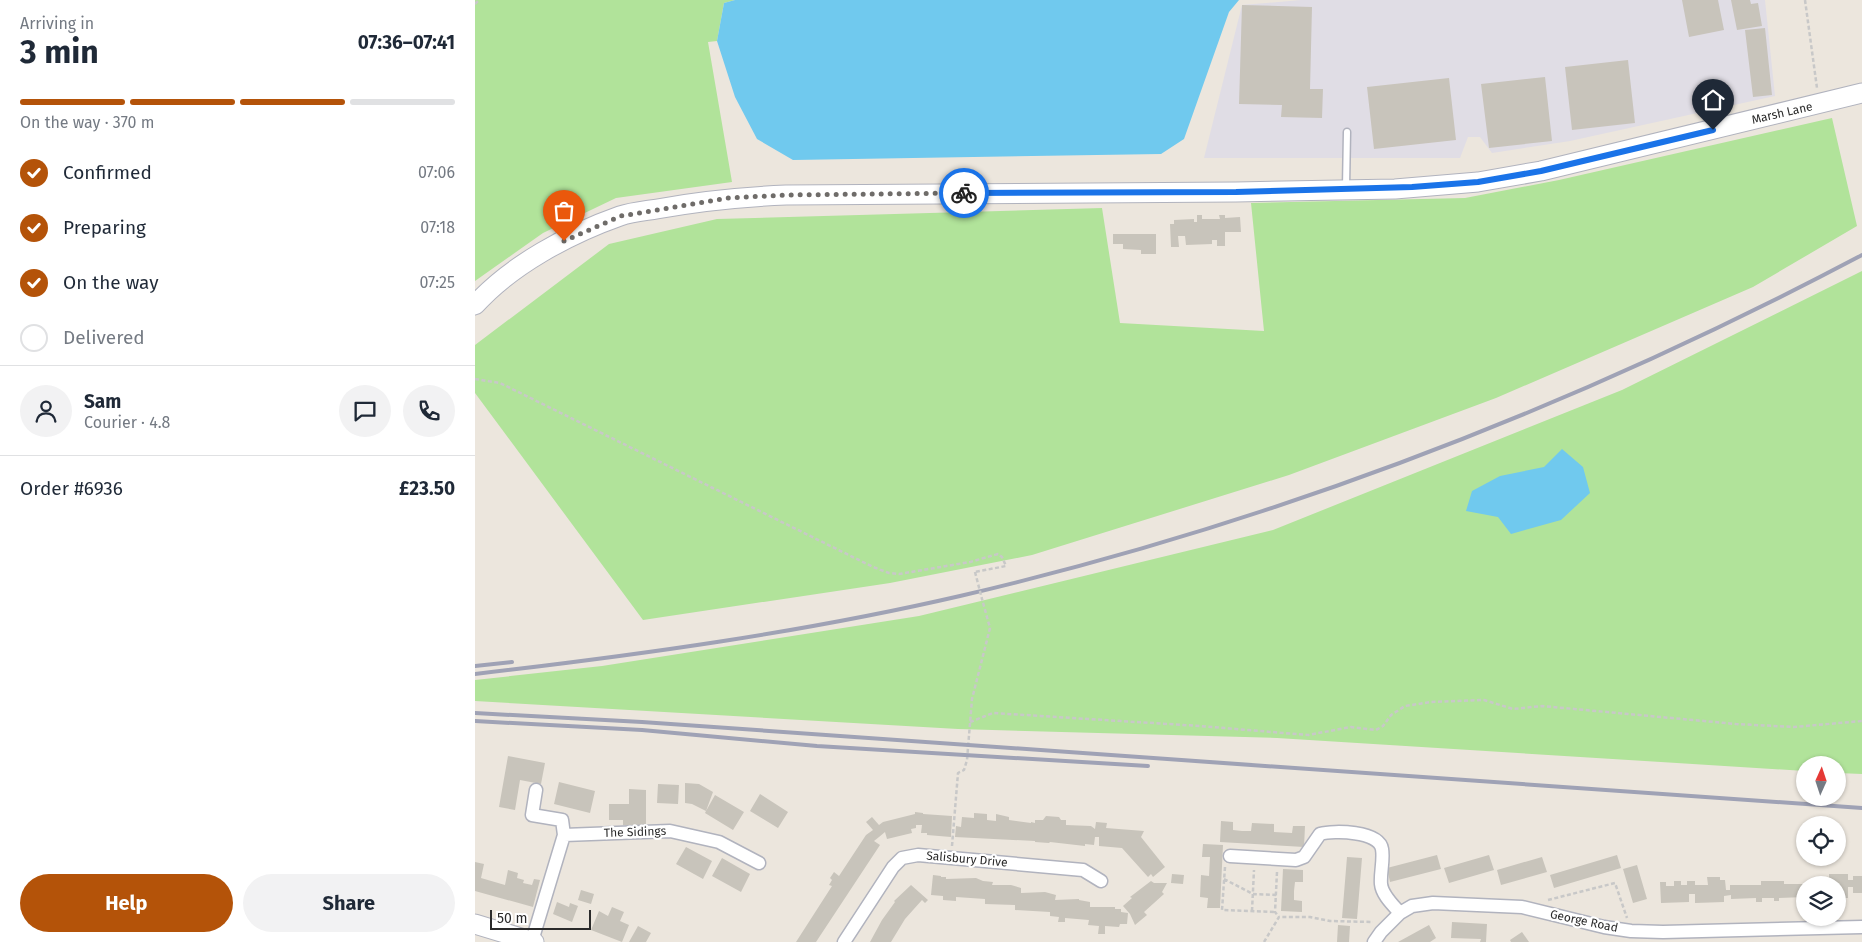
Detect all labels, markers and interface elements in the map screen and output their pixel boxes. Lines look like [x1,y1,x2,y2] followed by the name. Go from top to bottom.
[20,14,94,33] text: Arriving in
[358,31,455,54] text: 07:36–07:41
[20,33,99,71] text: 3 min
[1692,79,1734,130] pin
[1699,86,1727,114] icon: home
[1750,99,1814,127] street label: Marsh Lane
[20,113,154,132] text: On the way · 370 m
[20,159,48,187] icon: check
[63,161,152,184] text: Confirmed
[418,163,455,182] text: 07:06
[939,168,989,218] courier
[950,179,978,207] icon: bike
[543,190,585,241] pin
[550,197,578,225] icon: bag
[20,214,48,242] icon: check
[63,216,146,239] text: Preparing
[420,218,455,237] text: 07:18
[20,269,48,297] icon: check
[63,271,159,294] text: On the way
[420,273,455,292] text: 07:25
[63,326,145,349] text: Delivered
[20,385,72,437] button: person
[339,385,391,437] button: chat
[403,385,455,437] button: phone
[84,390,121,413] text: Sam
[84,413,170,432] text: Courier · 4.8
[20,477,123,500] text: Order #6936
[399,477,455,500] text: £23.50
[1796,756,1846,806] north arrow
[1796,756,1846,926] map controls
[1796,816,1846,866] button: locate
[604,824,667,840] street label: The Sidings
[926,848,1008,870] street label: Salisbury Drive
[20,874,233,932] button: Help
[243,874,455,932] button: Share
[1796,876,1846,926] button: layers
[490,907,591,930] scale bar
[1549,907,1619,935] street label: George Road
[497,910,528,927] text: 50 m

